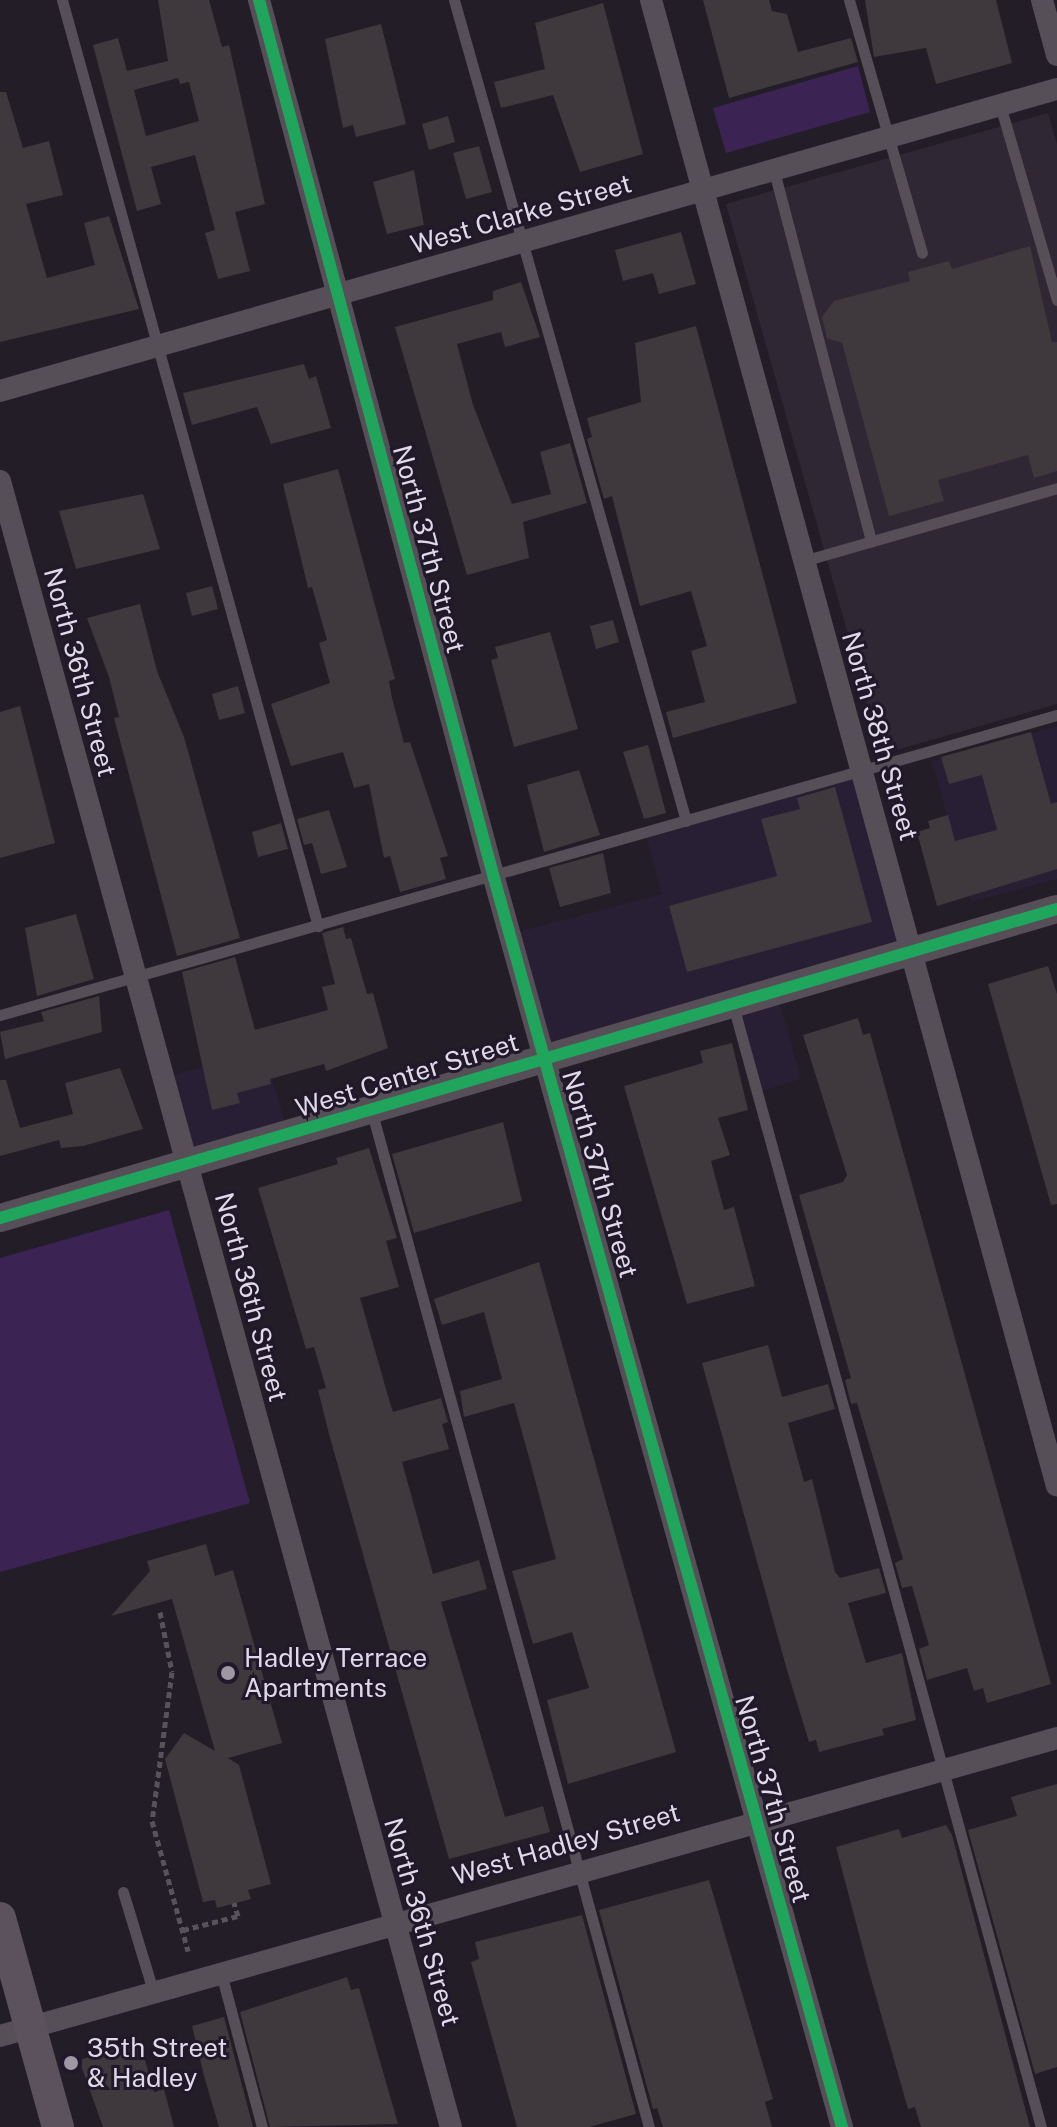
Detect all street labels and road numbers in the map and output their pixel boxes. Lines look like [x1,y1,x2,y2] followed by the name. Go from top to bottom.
[407,167,635,261] street label: West Clarke Street
[386,442,472,656] street label: North 37th Street
[37,564,123,780] street label: North 36th Street
[835,628,925,844] street label: North 38th Street
[292,1026,522,1124] street label: West Center Street
[555,1067,645,1281] street label: North 37th Street
[208,1189,294,1405] street label: North 36th Street
[728,1692,818,1906] street label: North 37th Street
[449,1797,683,1891] street label: West Hadley Street
[377,1814,467,2030] street label: North 36th Street

